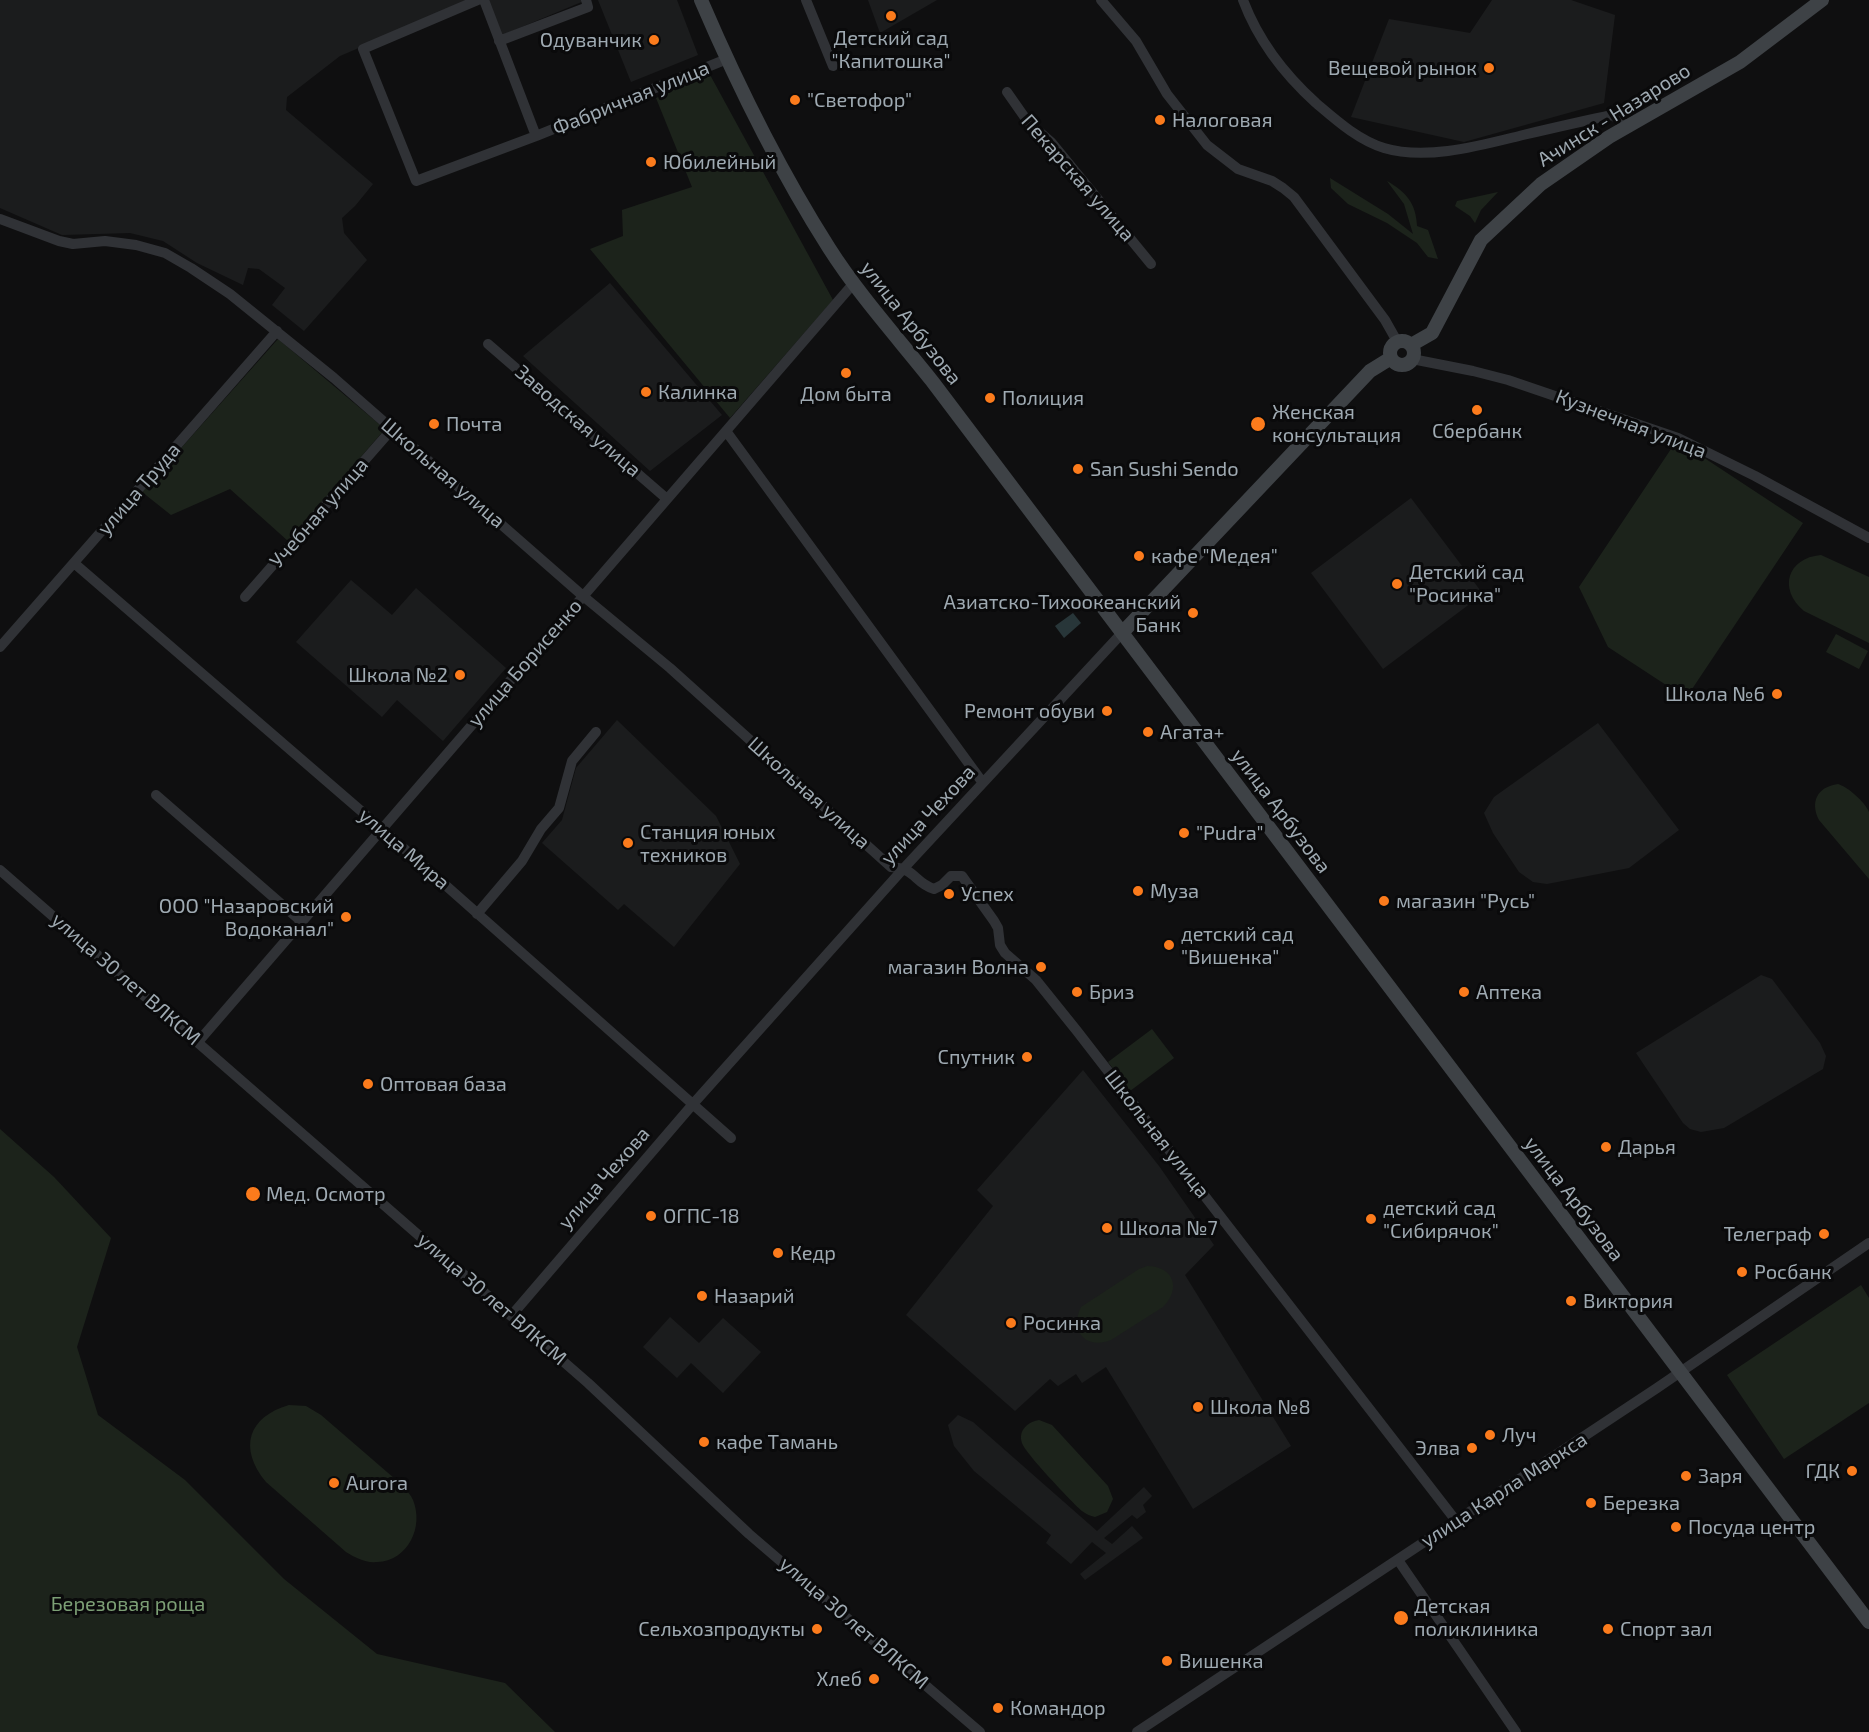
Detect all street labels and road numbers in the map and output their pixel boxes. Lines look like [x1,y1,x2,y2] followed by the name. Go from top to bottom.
[549,56,713,140] street label: Фабричная улица
[1533,58,1695,172] street label: Ачинск - Назарово
[1016,110,1140,246] street label: Пекарская улица
[855,257,967,389] street label: улица Арбузова
[510,360,646,482] street label: Заводская улица
[1552,384,1710,464] street label: Кузнечная улица
[376,413,510,533] street label: Школьная улица
[92,438,186,540] street label: улица Труда
[265,453,373,573] street label: Учебная улица
[463,594,587,732] street label: улица Борисенко
[743,732,875,854] street label: Школьная улица
[1226,744,1336,878] street label: улица Арбузова
[876,760,980,870] street label: улица Чехова
[354,803,454,895] street label: улица Мира
[46,908,206,1050] street label: улица 30 лет ВЛКСМ
[1100,1065,1214,1203] street label: Школьная улица
[553,1122,655,1234] street label: улица Чехова
[1519,1132,1629,1266] street label: улица Арбузова
[412,1228,572,1370] street label: улица 30 лет ВЛКСМ
[1416,1427,1592,1553] street label: улица Карла Маркса
[774,1552,934,1694] street label: улица 30 лет ВЛКСМ

